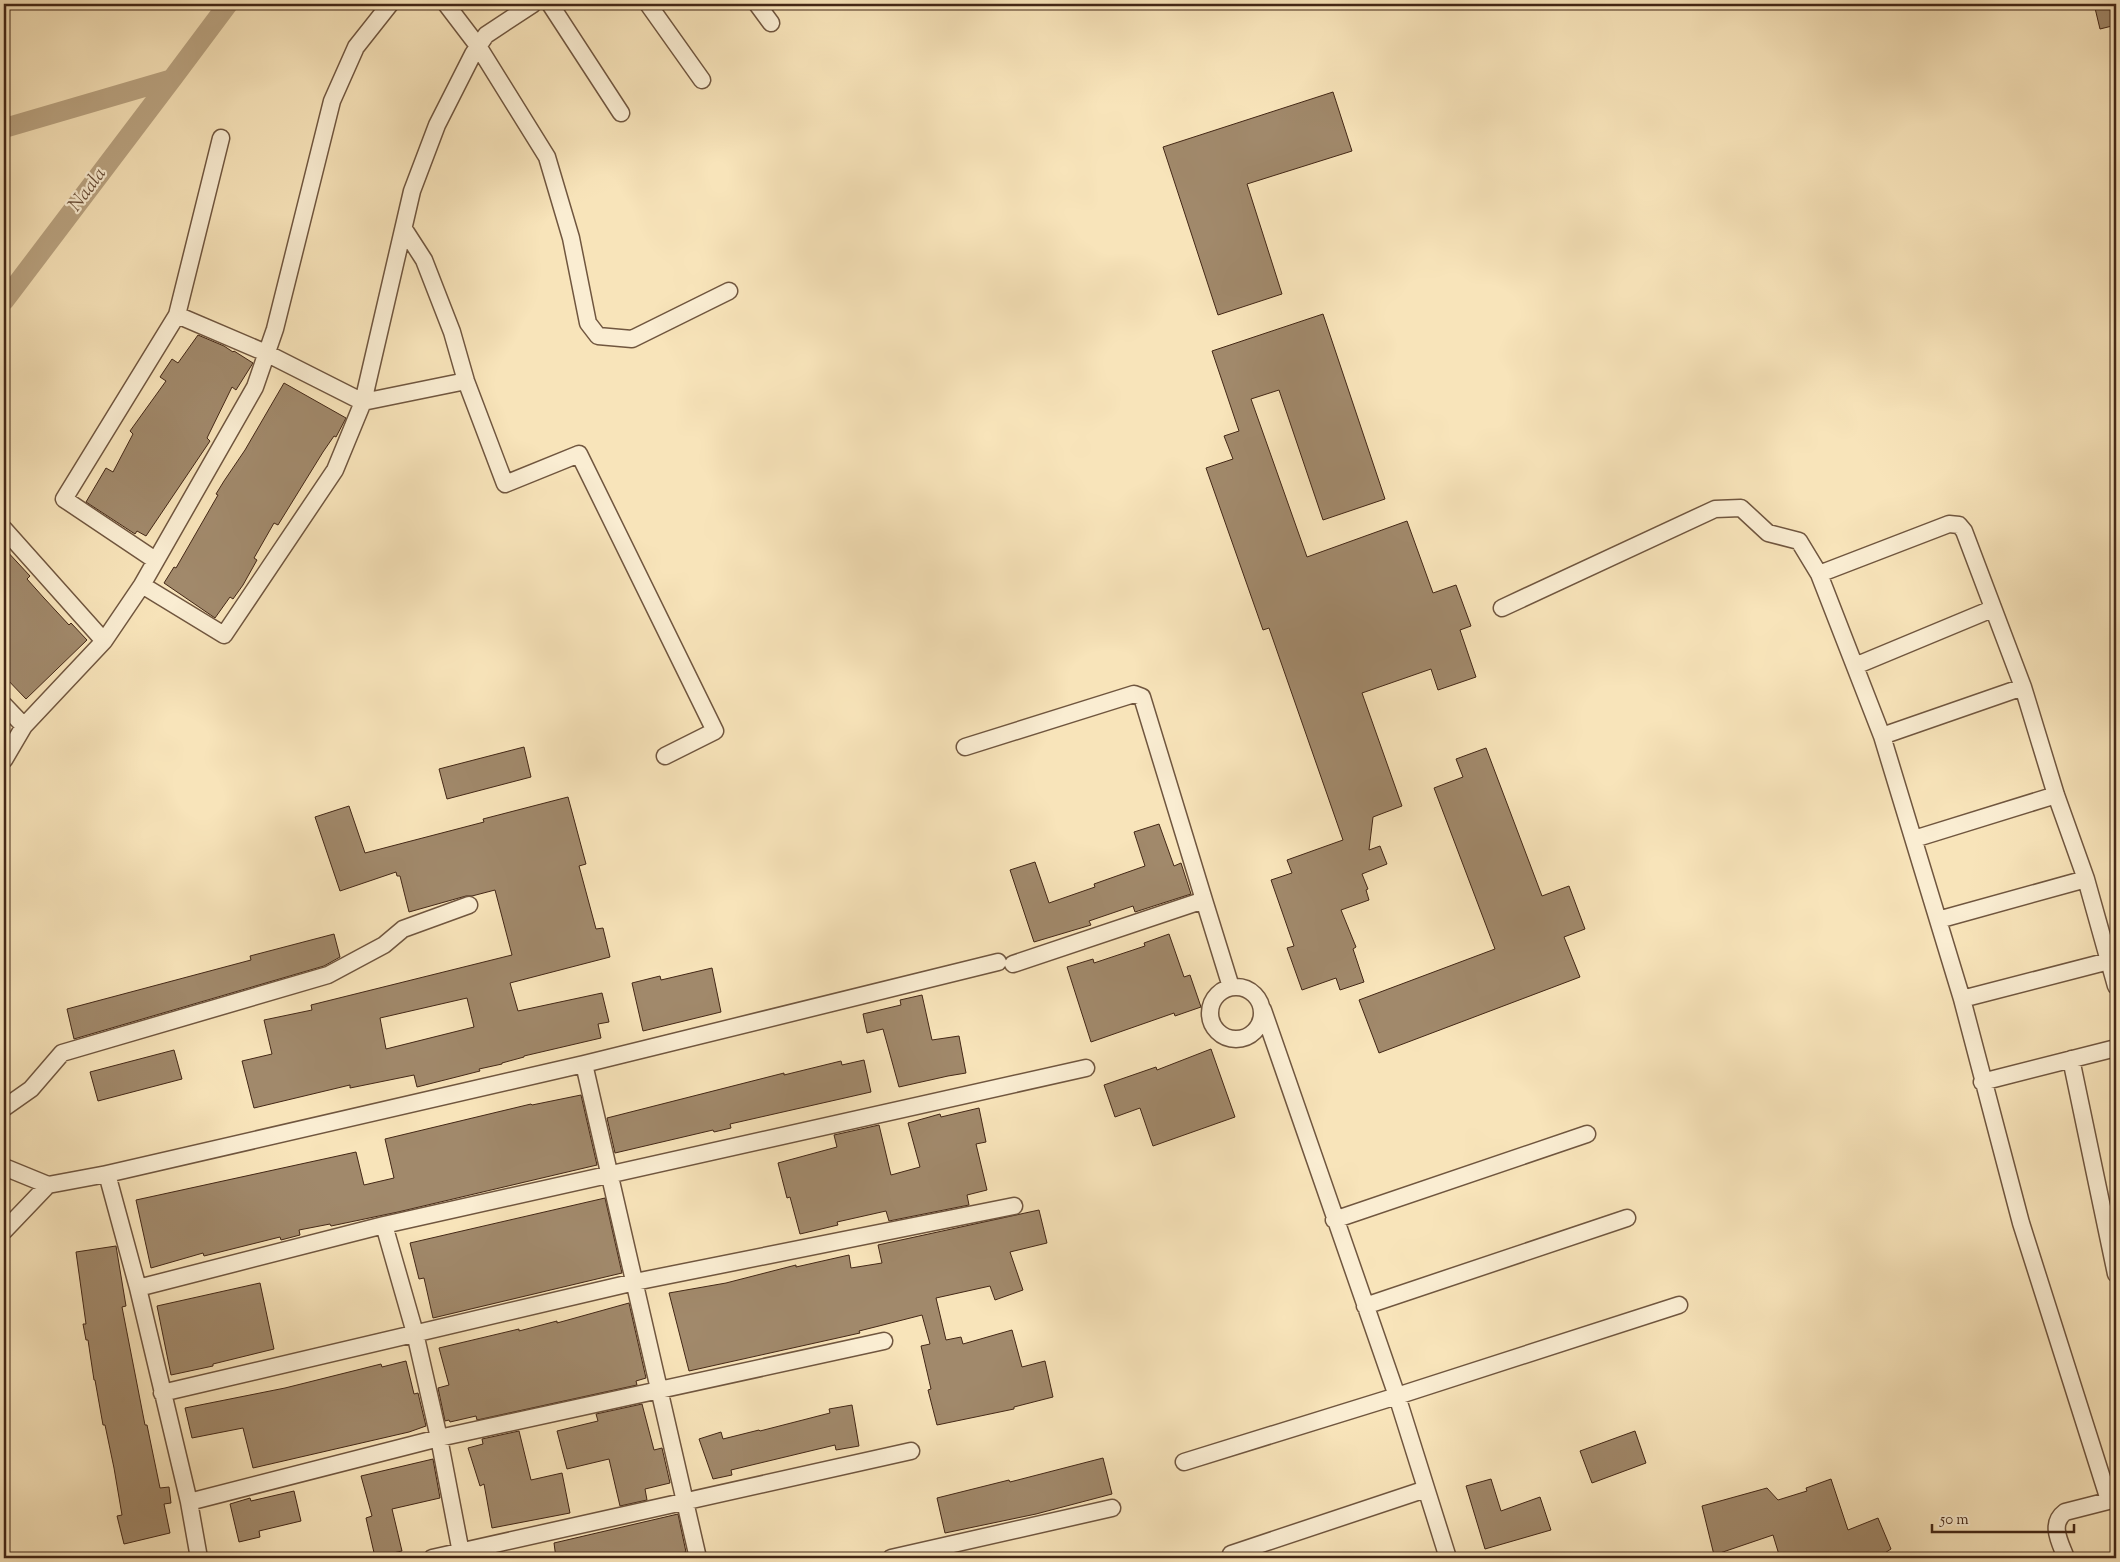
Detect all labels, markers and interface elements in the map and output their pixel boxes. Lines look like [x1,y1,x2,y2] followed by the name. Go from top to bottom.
[63,162,114,218] water label: Naala
[1932,1502,2075,1534] scale bar
[1939,1510,1969,1531] text: 50 m

